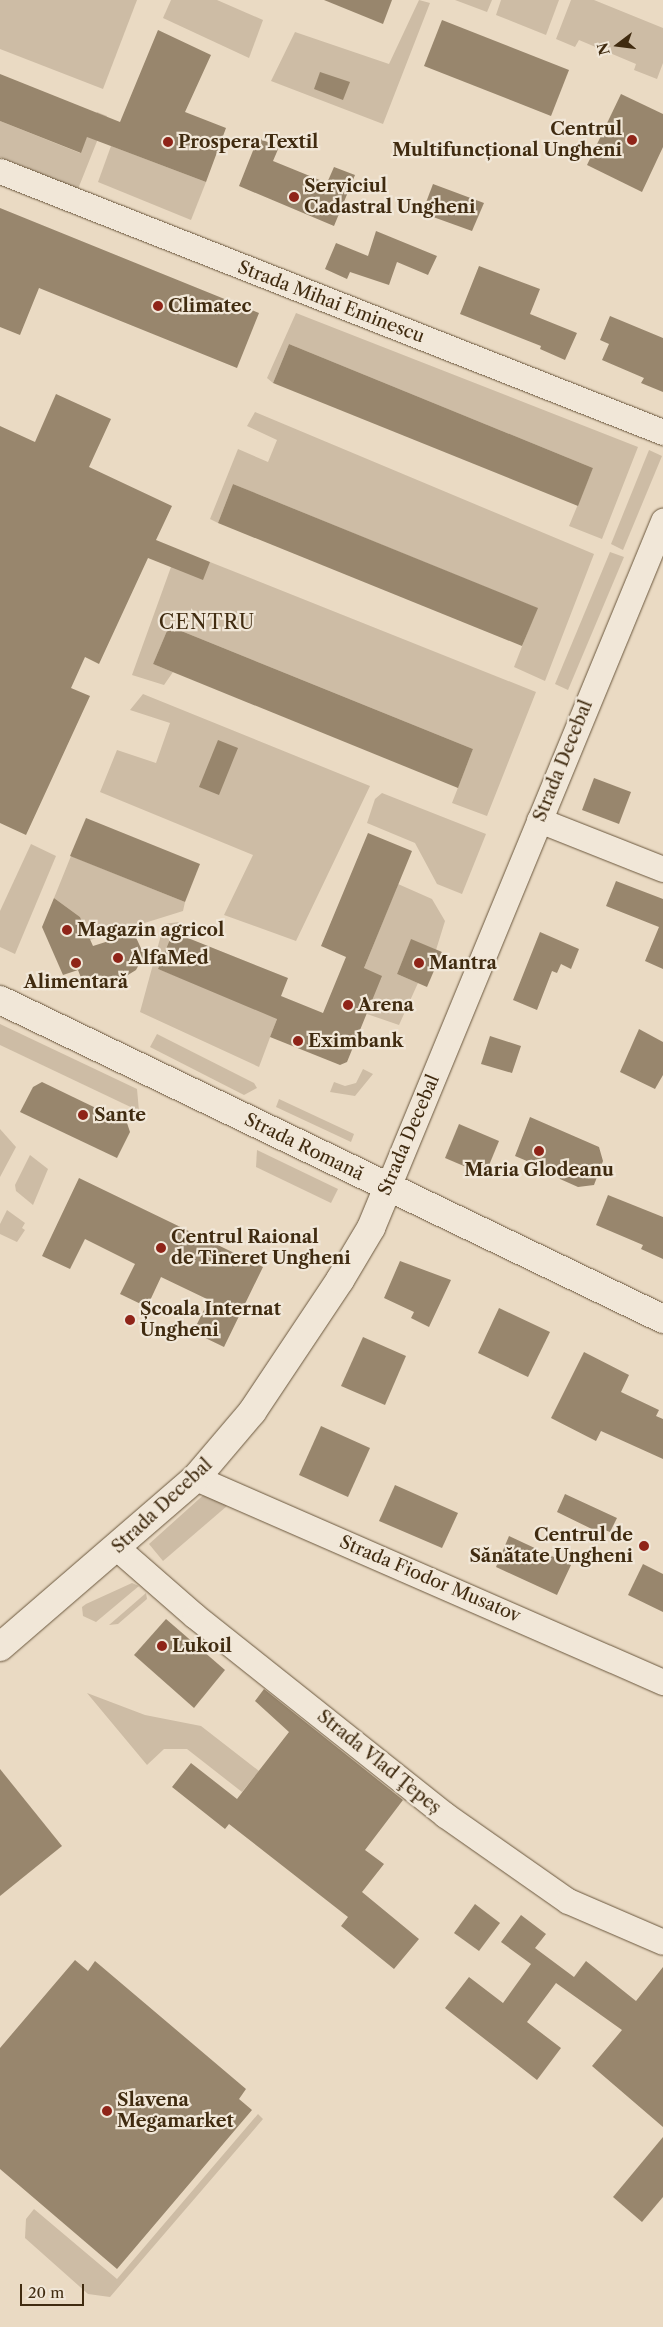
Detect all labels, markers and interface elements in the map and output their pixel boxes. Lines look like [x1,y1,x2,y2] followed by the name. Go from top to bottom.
[593,20,643,70] north arrow
[593,41,614,57] text: N
[392,119,622,162] place label: Centrul Multifuncțional Ungheni
[178,131,319,153] place label: Prospera Textil
[626,134,638,146] marker: Centrul Multifuncțional Ungheni
[162,136,174,148] marker: Prospera Textil
[304,176,475,218] place label: Serviciul Cadastral Ungheni
[288,191,300,203] marker: Serviciul Cadastral Ungheni
[234,256,428,348] street label: Strada Mihai Eminescu
[168,295,252,317] place label: Climatec
[152,300,164,312] marker: Climatec
[158,610,256,634] district label: CENTRU
[529,697,597,825] street label: Strada Decebal
[77,919,224,941] place label: Magazin agricol
[61,924,73,936] marker: Magazin agricol
[129,947,209,969] place label: AlfaMed
[111,951,125,965] marker: AlfaMed
[429,952,497,974] place label: Mantra
[70,957,82,969] marker: Alimentară
[413,957,425,969] marker: Mantra
[24,971,128,993] place label: Alimentară
[358,994,414,1016] place label: Arena
[342,999,354,1011] marker: Arena
[308,1030,403,1052] place label: Eximbank
[292,1035,304,1047] marker: Eximbank
[374,1071,444,1199] street label: Strada Decebal
[94,1104,146,1126] place label: Sante
[76,1108,90,1122] marker: Sante
[241,1109,367,1185] street label: Strada Romană
[533,1145,545,1157] marker: Maria Glodeanu
[464,1159,614,1181] place label: Maria Glodeanu
[171,1227,351,1270] place label: Centrul Raional de Tineret Ungheni
[155,1242,167,1254] marker: Centrul Raional de Tineret Ungheni
[140,1299,281,1342] place label: Școala Internat Ungheni
[124,1314,136,1326] marker: Școala Internat Ungheni
[107,1454,217,1558] street label: Strada Decebal
[469,1525,633,1568] place label: Centrul de Sănătate Ungheni
[336,1531,524,1627] street label: Strada Fiodor Musatov
[637,1539,651,1553] marker: Centrul de Sănătate Ungheni
[172,1635,232,1657] place label: Lukoil
[156,1640,168,1652] marker: Lukoil
[312,1705,446,1819] street label: Strada Vlad Ţepeș
[117,2090,234,2132] place label: Slavena Megamarket
[101,2105,113,2117] marker: Slavena Megamarket
[22,2274,86,2306] scale bar
[28,2283,64,2302] text: 20 m

